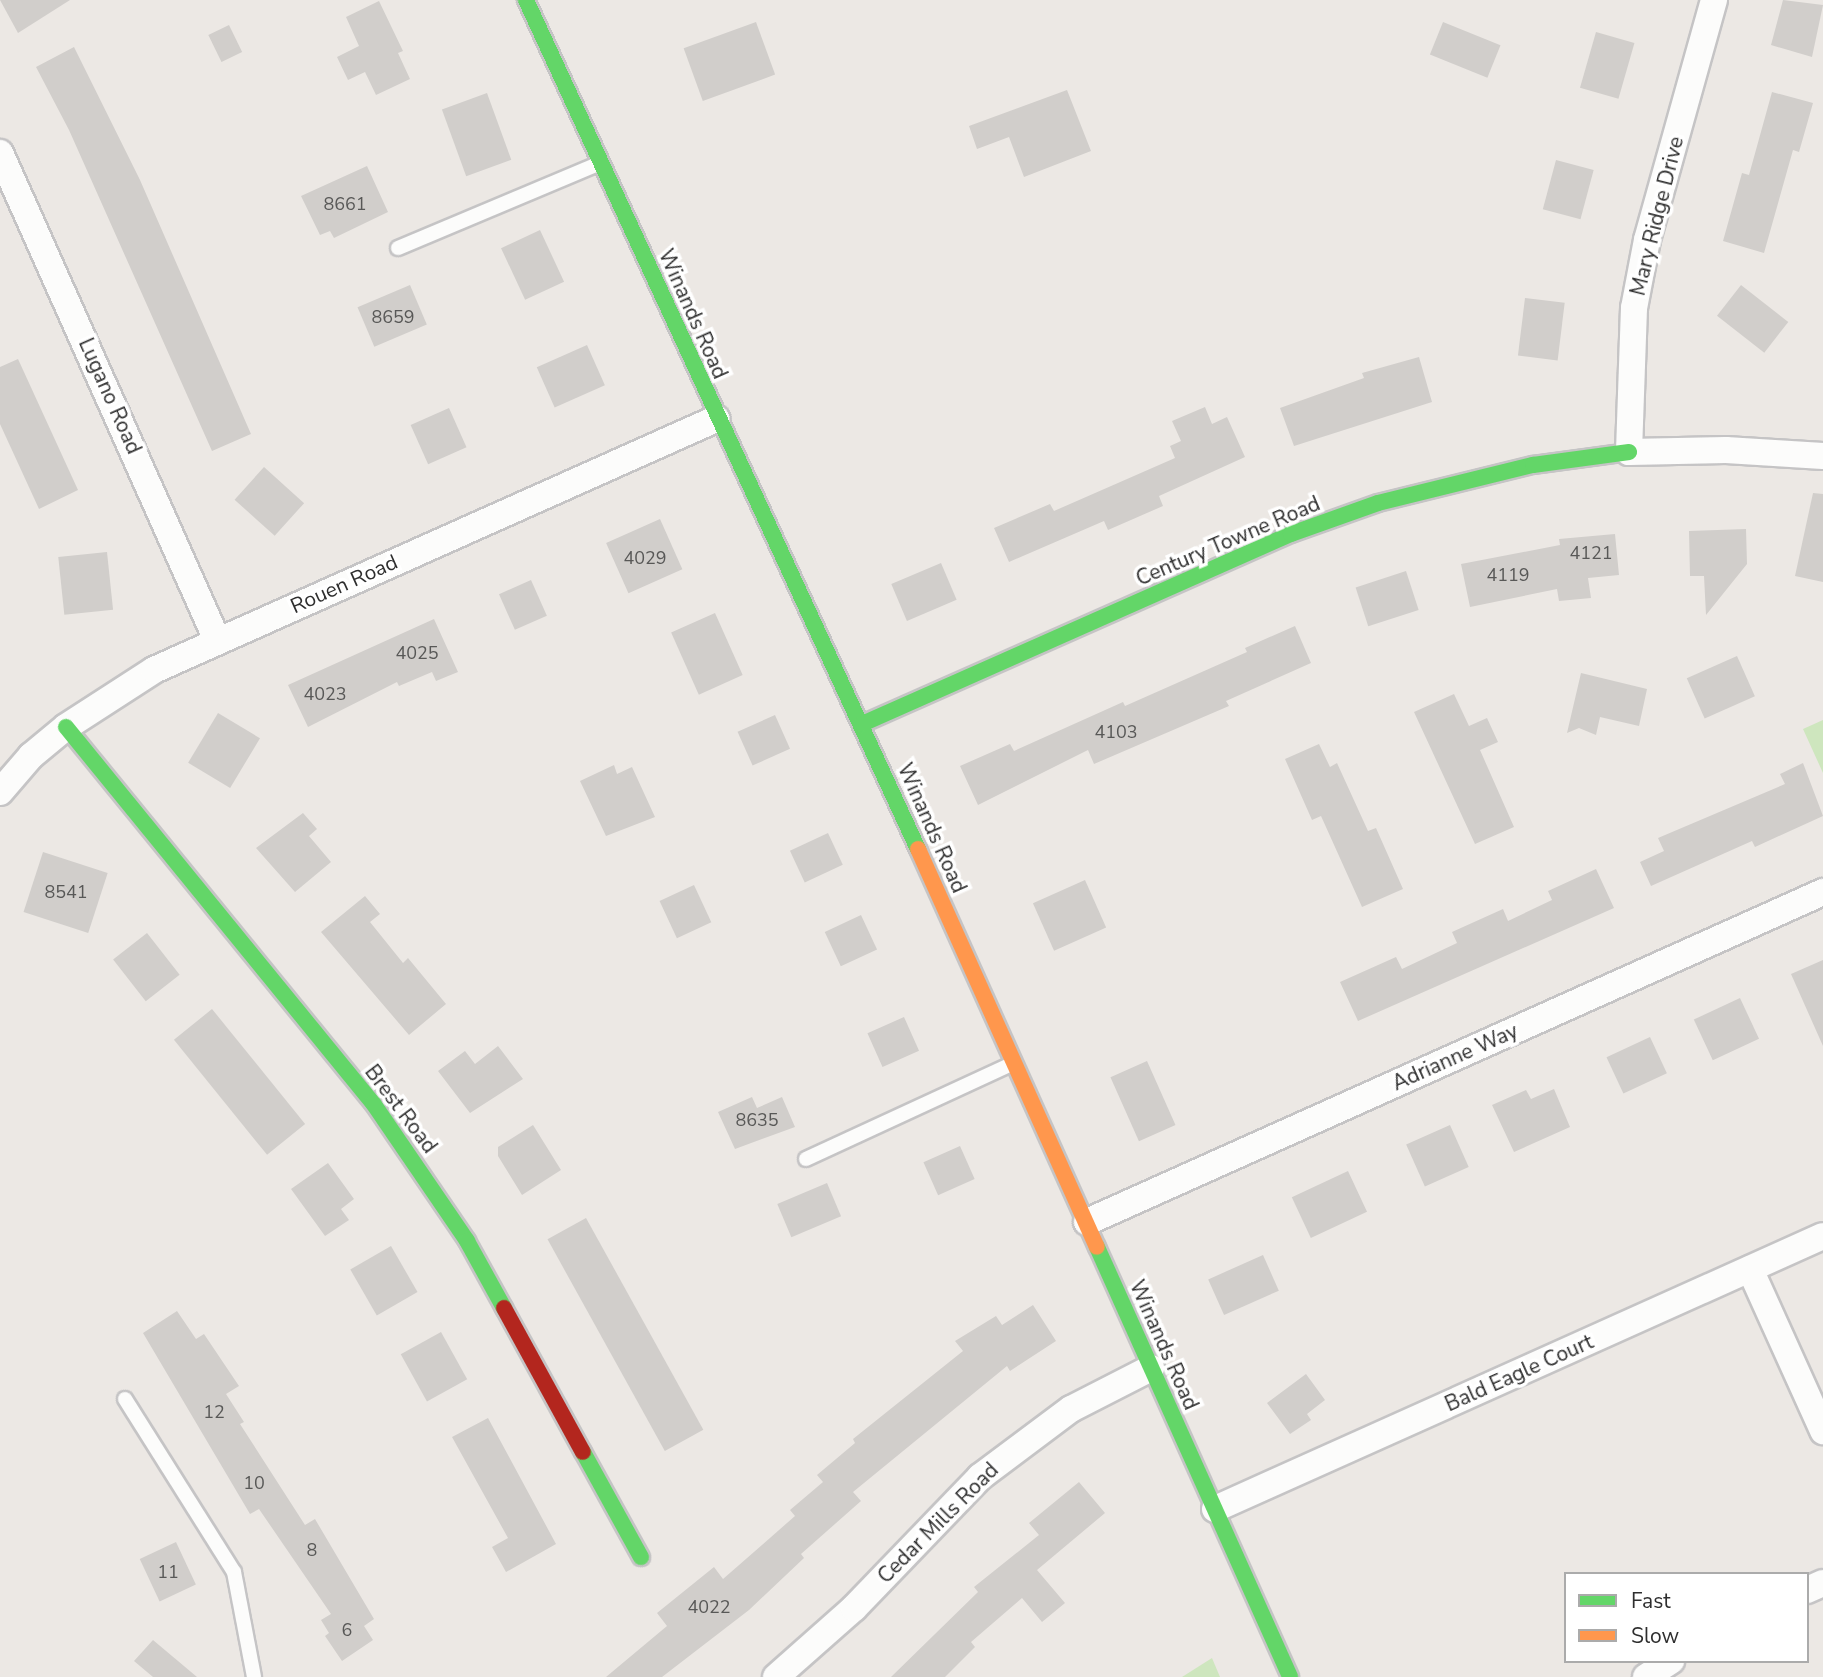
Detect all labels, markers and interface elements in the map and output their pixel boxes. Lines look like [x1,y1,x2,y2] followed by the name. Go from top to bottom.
[1625,134,1689,298] street label: Mary Ridge Drive
[323,193,367,215] house number: 8661
[653,245,733,383] street label: Winands Road
[371,306,415,328] house number: 8659
[73,334,147,458] street label: Lugano Road
[1132,491,1324,591] street label: Century Towne Road
[1569,542,1613,564] house number: 4121
[623,547,667,569] house number: 4029
[287,549,401,619] street label: Rouen Road
[1486,564,1530,586] house number: 4119
[395,642,439,664] house number: 4025
[303,683,347,705] house number: 4023
[1094,721,1138,743] house number: 4103
[892,759,972,897] street label: Winands Road
[44,881,88,903] house number: 8541
[1388,1018,1522,1096] street label: Adrianne Way
[360,1060,442,1158] street label: Brest Road
[735,1109,779,1131] house number: 8635
[1124,1276,1204,1414] street label: Winands Road
[1441,1329,1597,1417] street label: Bald Eagle Court
[203,1401,225,1423] house number: 12
[872,1457,1004,1589] street label: Cedar Mills Road
[243,1472,265,1494] house number: 10
[307,1539,317,1561] house number: 8
[157,1561,179,1583] house number: 11
[1564,1572,1809,1663] legend
[1631,1587,1671,1615] text: Fast
[687,1596,731,1618] house number: 4022
[342,1619,352,1641] house number: 6
[1631,1622,1679,1650] text: Slow

